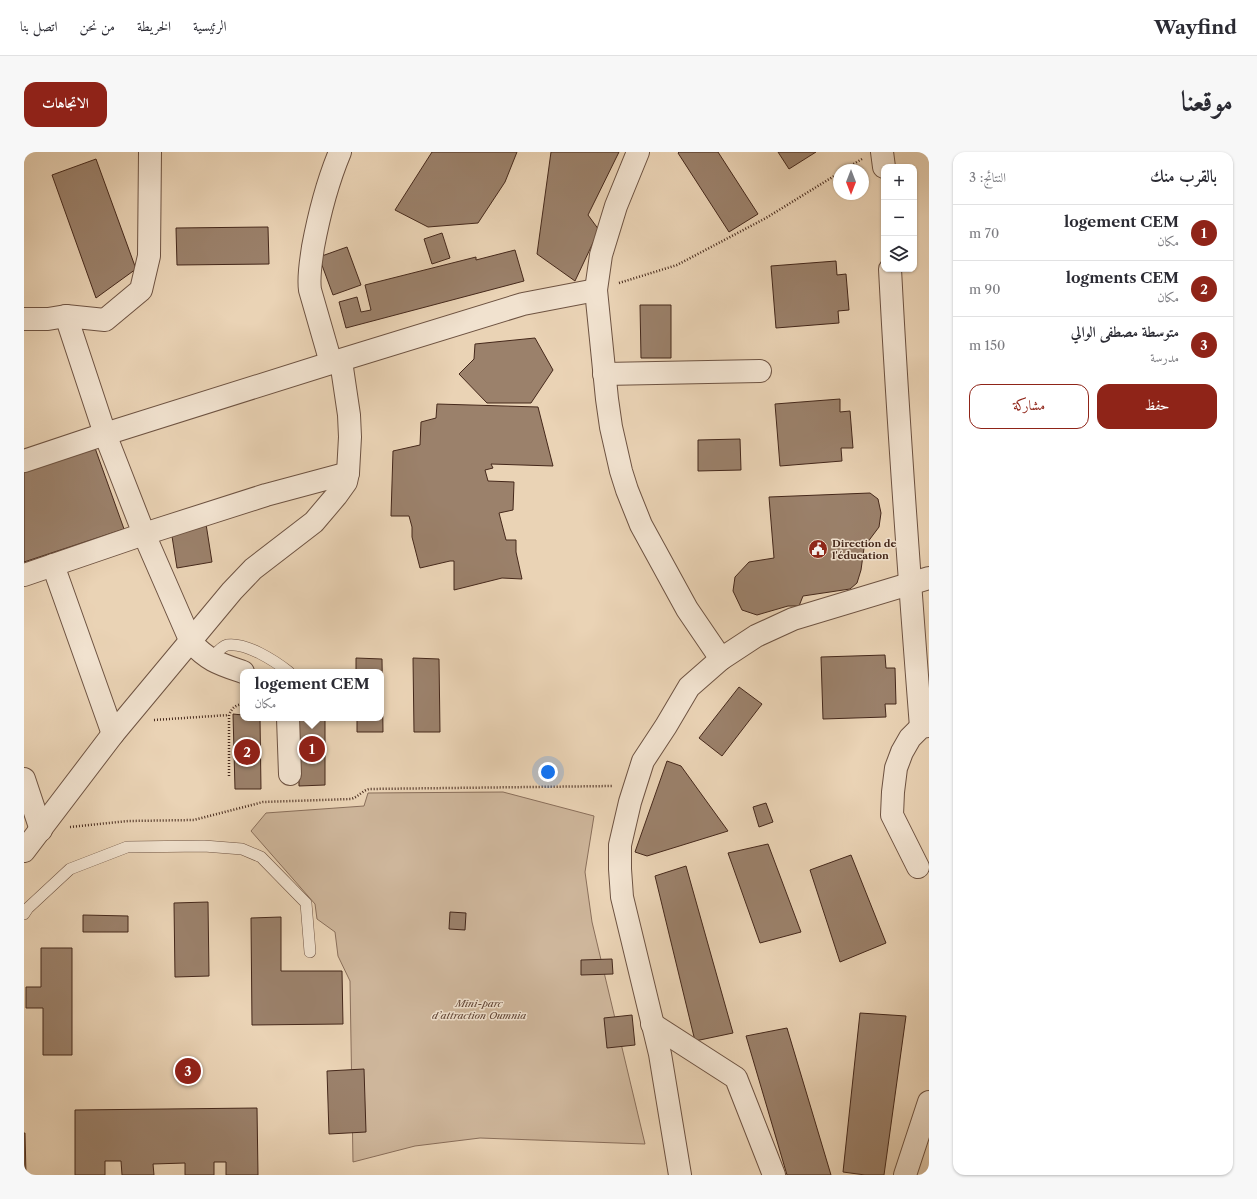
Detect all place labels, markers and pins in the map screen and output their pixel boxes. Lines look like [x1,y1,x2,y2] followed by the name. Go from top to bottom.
[832,537,896,562] place label: Direction de l'éducation
[807,538,829,560] public building icon: Direction de l'éducation
[299,734,325,764] pin: 1
[234,737,260,767] pin: 2
[175,1056,201,1086] pin: 3

